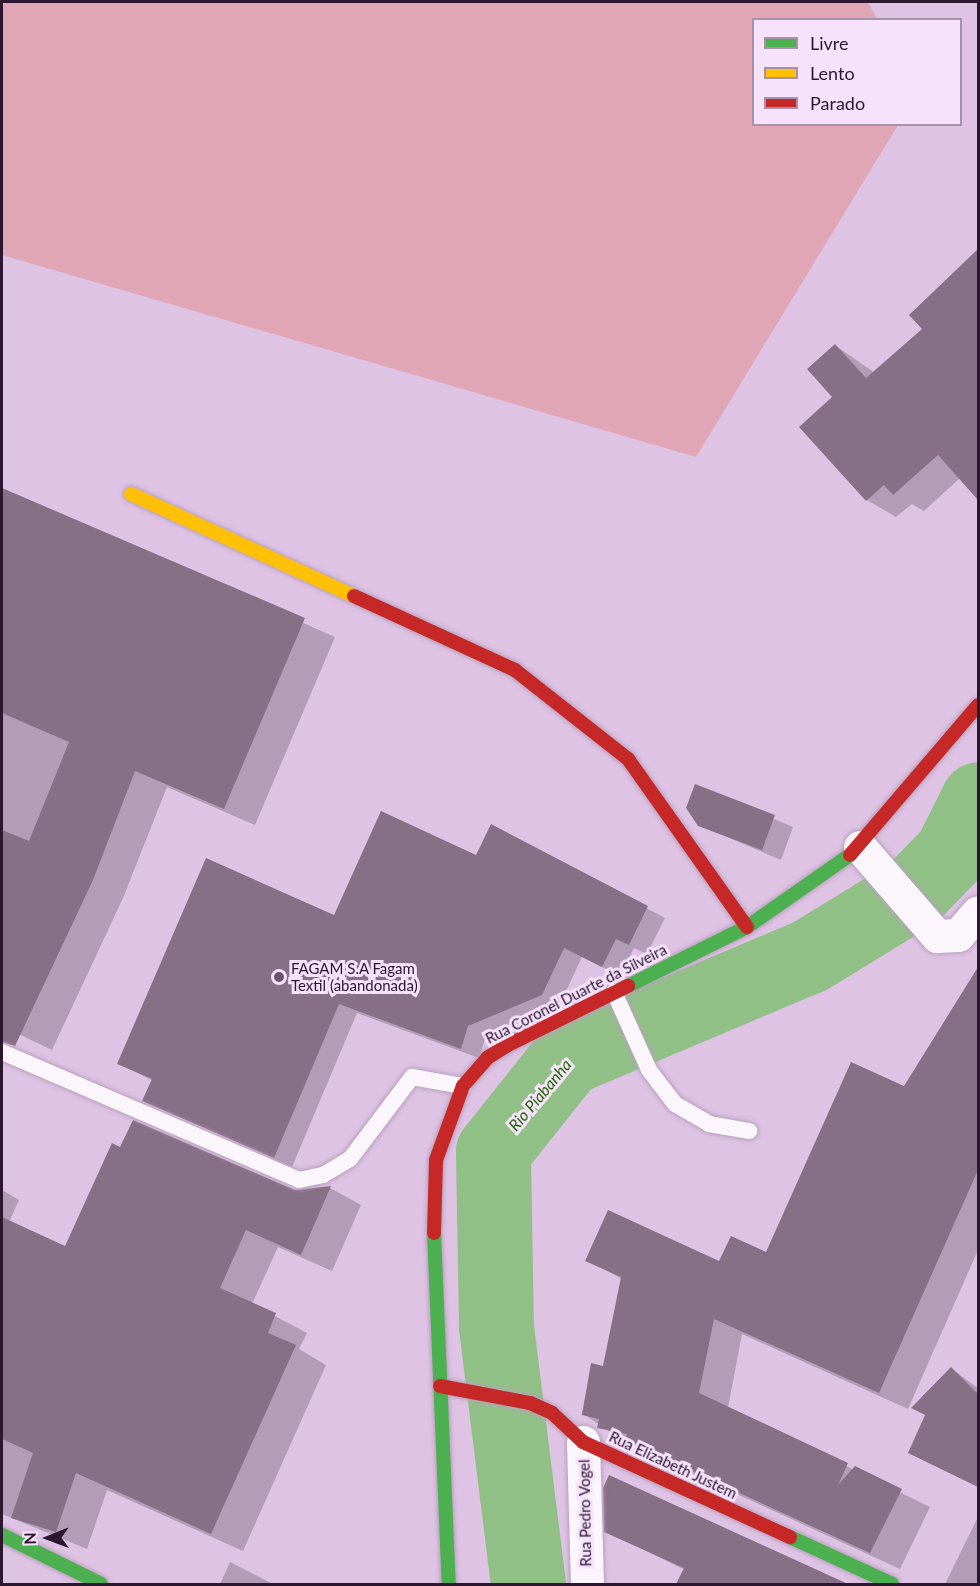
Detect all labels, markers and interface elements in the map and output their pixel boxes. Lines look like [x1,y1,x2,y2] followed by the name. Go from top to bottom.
[752,18,962,126] legend
[810,32,849,54] text: Livre
[810,62,855,84] text: Lento
[810,92,865,114] text: Parado
[482,940,670,1048] street label: Rua Coronel Duarte da Silveira
[291,959,418,994] place label: FAGAM S.A Fagam Textil (abandonada)
[272,970,286,984] marker: FAGAM S.A Fagam Textil (abandonada)
[505,1055,575,1135] water label: Rio Piabanha
[606,1427,740,1503] street label: Rua Elizabeth Justem
[575,1459,595,1567] street label: Rua Pedro Vogel
[18,1508,78,1568] north arrow
[20,1532,39,1545] text: N

